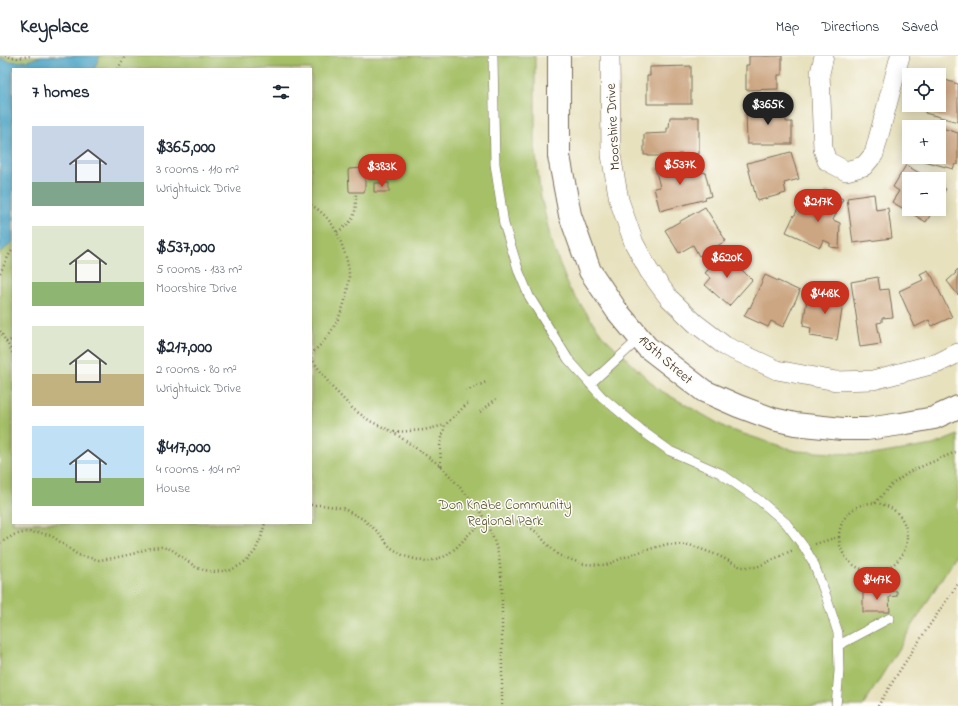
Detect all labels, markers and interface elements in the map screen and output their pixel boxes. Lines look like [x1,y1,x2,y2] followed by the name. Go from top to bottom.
[20,14,88,41] text: Keyplace
[776,17,799,38] text: Map
[821,17,879,38] text: Directions
[901,17,938,38] text: Saved
[902,68,946,216] map controls
[902,68,946,112] button: locate
[32,80,90,105] text: 7 homes
[270,81,292,103] icon: filters
[601,82,626,171] street label: Moorshire Drive
[740,92,796,126] pin: $365K
[752,95,784,114] text: $365K
[902,120,946,164] button: +
[156,135,215,160] text: $365,000
[64,142,112,190] icon: home
[652,152,708,186] pin: $537K
[354,154,410,188] pin: $383K
[664,155,696,174] text: $537K
[367,157,397,176] text: $383K
[156,160,239,179] text: 3 rooms · 110 m²
[902,172,946,216] button: −
[156,179,241,198] text: Wrightwick Drive
[790,189,846,223] pin: $217K
[803,192,833,211] text: $217K
[156,235,215,260] text: $537,000
[64,242,112,290] icon: home
[699,245,755,279] pin: $620K
[711,248,743,267] text: $620K
[156,260,242,279] text: 5 rooms · 133 m²
[156,279,237,298] text: Moorshire Drive
[797,281,853,315] pin: $448K
[810,284,840,303] text: $448K
[633,330,697,390] street label: 195th Street
[156,335,212,360] text: $217,000
[64,342,112,390] icon: home
[156,360,237,379] text: 2 rooms · 80 m²
[156,379,241,398] text: Wrightwick Drive
[156,435,211,460] text: $417,000
[64,442,112,490] icon: home
[156,460,240,479] text: 4 rooms · 104 m²
[156,479,190,498] text: House
[438,495,572,533] park label: Don Knabe Community Regional Park
[849,567,905,601] pin: $417K
[862,570,892,589] text: $417K

